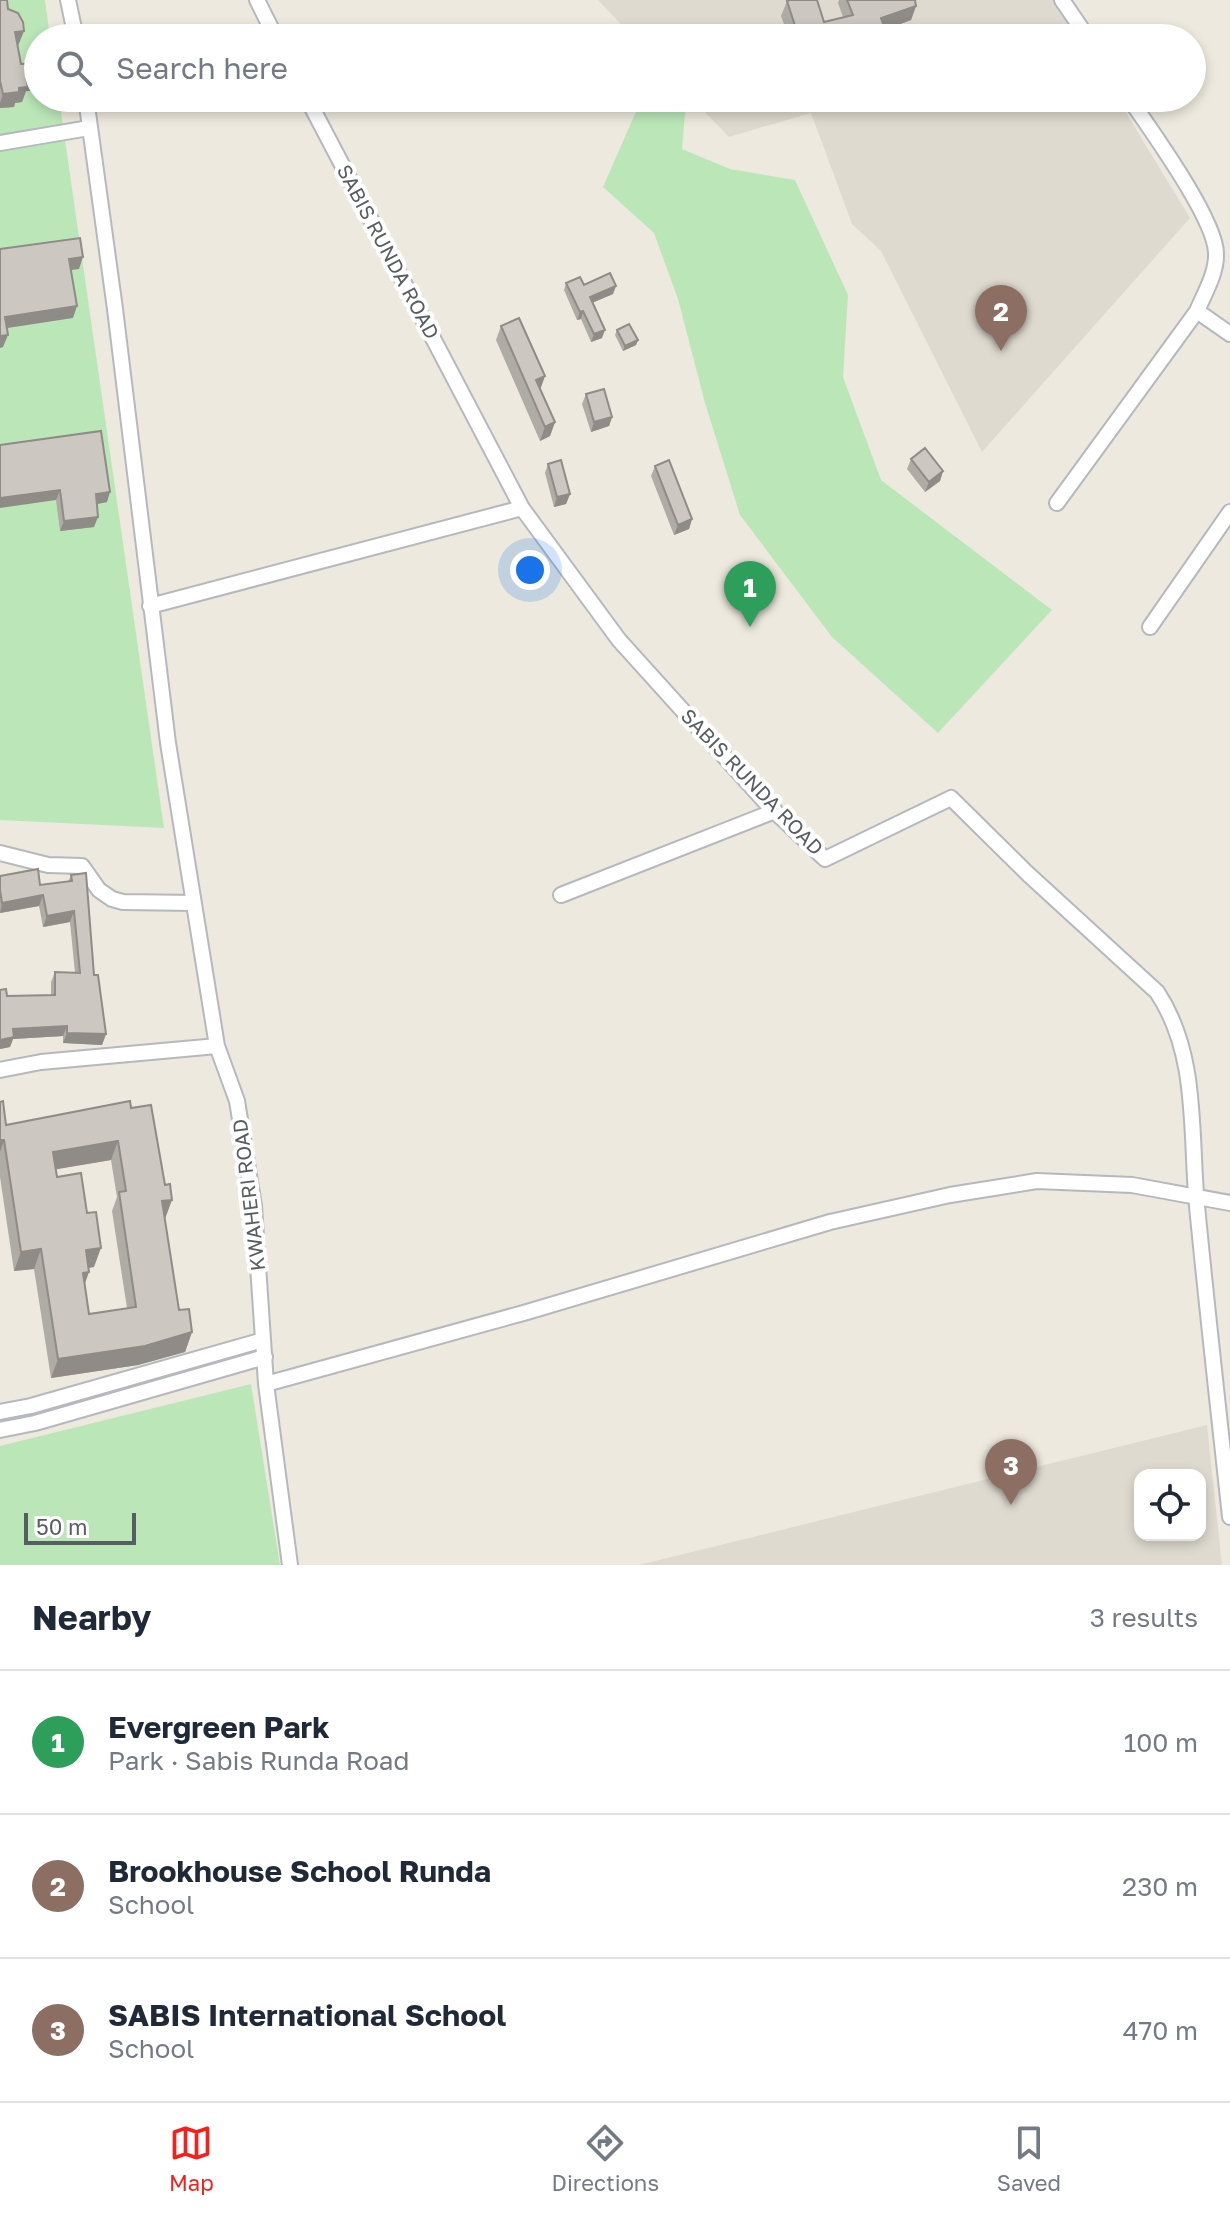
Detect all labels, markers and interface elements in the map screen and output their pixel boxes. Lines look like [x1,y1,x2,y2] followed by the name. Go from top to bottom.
[24,24,1206,112] search box
[52,46,96,90] icon: search
[116,50,288,86] text: Search here
[333,160,445,343] street label: SABIS RUNDA ROAD
[975,285,1027,351] pin: 2
[510,550,550,590] your location
[724,561,776,627] pin: 1
[677,703,829,859] street label: SABIS RUNDA ROAD
[227,1118,269,1273] street label: KWAHERI ROAD
[985,1439,1037,1505] pin: 3
[1134,1469,1206,1541] map controls
[1134,1469,1206,1541] button: locate
[24,1509,136,1545] scale bar
[36,1513,87,1540] text: 50 m
[32,1597,152,1637] text: Nearby
[1090,1602,1198,1633] text: 3 results
[108,1709,330,1745] text: Evergreen Park
[51,1727,65,1758] text: 1
[1124,1727,1198,1758] text: 100 m
[108,1745,409,1776] text: Park · Sabis Runda Road
[108,1853,491,1889] text: Brookhouse School Runda
[50,1871,66,1902] text: 2
[1122,1871,1198,1902] text: 230 m
[108,1889,194,1920] text: School
[108,1997,506,2033] text: SABIS International School
[50,2015,66,2046] text: 3
[1123,2015,1198,2046] text: 470 m
[108,2033,194,2064] text: School
[169,2121,214,2196] tab: Map
[552,2121,659,2196] tab: Directions
[997,2121,1061,2196] tab: Saved

